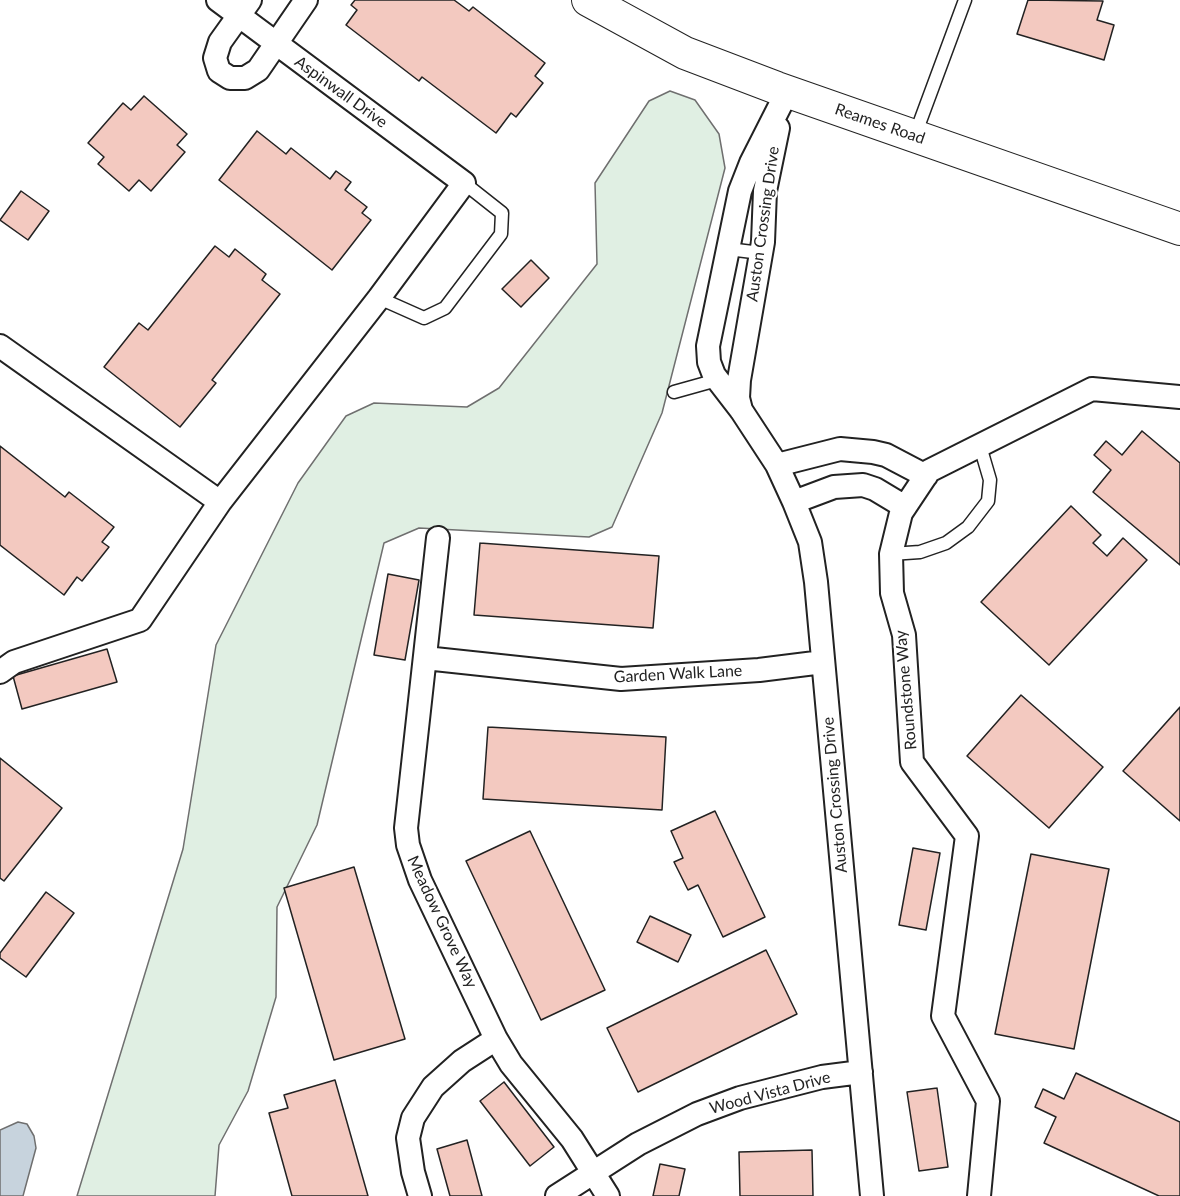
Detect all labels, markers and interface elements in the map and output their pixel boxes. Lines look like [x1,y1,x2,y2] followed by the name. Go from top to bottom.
[291,52,391,132] street label: Aspinwall Drive
[832,100,928,148] street label: Reames Road
[743,145,783,303] street label: Auston Crossing Drive
[891,629,921,751] street label: Roundstone Way
[613,661,743,687] street label: Garden Walk Lane
[819,716,851,874] street label: Auston Crossing Drive
[403,853,481,991] street label: Meadow Grove Way
[707,1068,833,1118] street label: Wood Vista Drive

